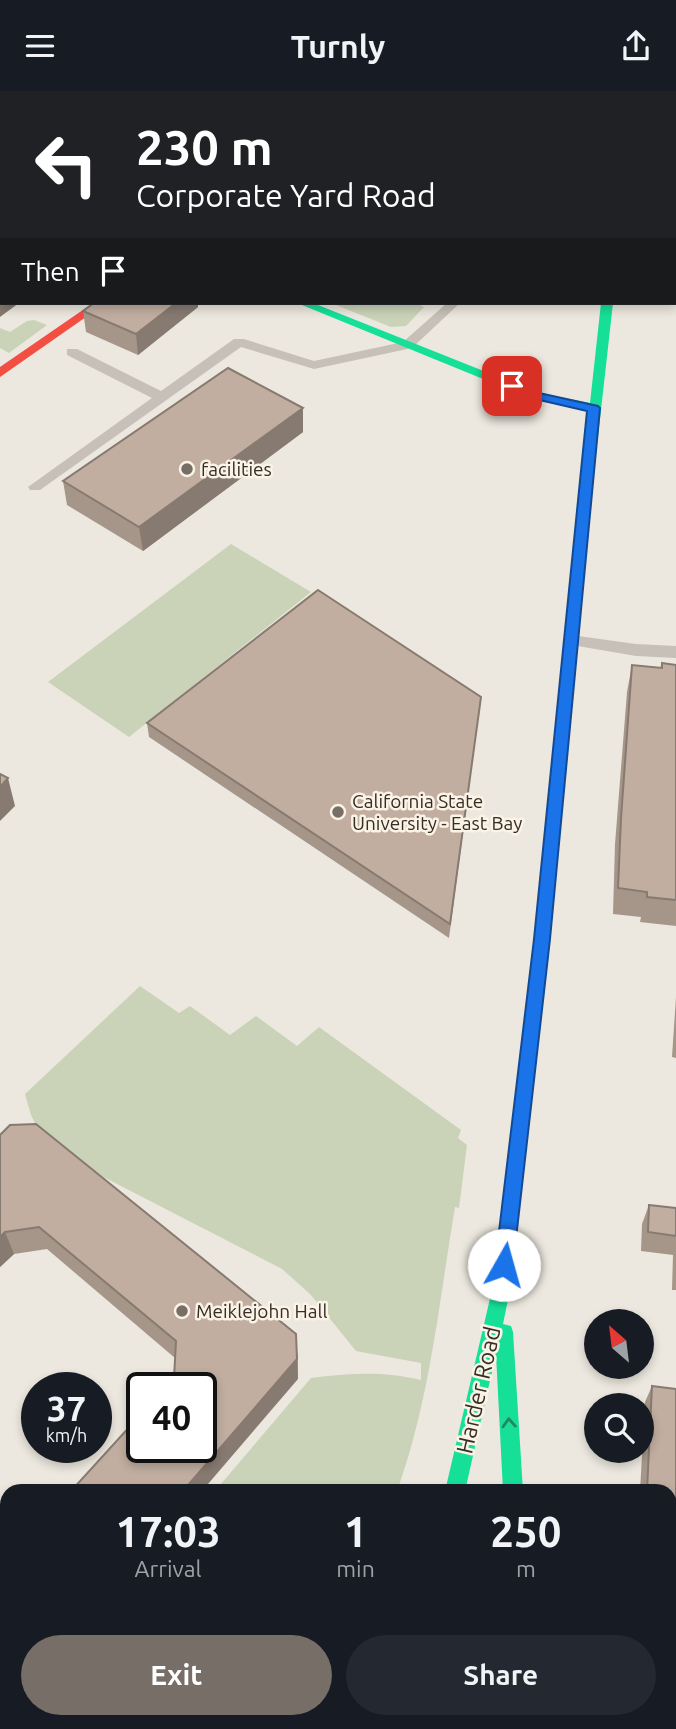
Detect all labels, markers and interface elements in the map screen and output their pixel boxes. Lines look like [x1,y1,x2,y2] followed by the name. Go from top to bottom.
[21,27,59,65] icon: menu
[617,27,655,65] icon: share
[291,28,385,64] text: Turnly
[21,119,112,210] icon: left
[136,119,273,174] text: 230 m
[136,177,436,213] text: Corporate Yard Road
[94,252,132,290] icon: arrive
[21,257,80,286] text: Then
[482,356,542,416] pin
[493,367,531,405] icon: arrive
[201,458,272,480] place label: facilities
[179,461,195,477] marker: facilities
[352,790,522,834] place label: California State University - East Bay
[330,804,346,820] marker: California State University - East Bay
[467,1228,541,1302] position arrow
[196,1300,327,1322] place label: Meiklejohn Hall
[174,1303,190,1319] marker: Meiklejohn Hall
[584,1309,654,1379] north arrow
[584,1309,654,1463] map controls
[451,1324,505,1456] street label: Harder Road
[126,1372,217,1463] speed limit sign: 40
[47,1388,86,1428] text: 37
[584,1393,654,1463] button: search
[502,1417,517,1428] one-way arrow
[46,1425,87,1445] text: km/h
[116,1508,221,1555] text: 17:03
[344,1508,367,1555] text: 1
[490,1508,561,1555] text: 250
[135,1556,202,1581] text: Arrival
[336,1556,375,1581] text: min
[516,1556,536,1581] text: m
[21,1635,332,1715] button: Exit
[346,1635,656,1715] button: Share

